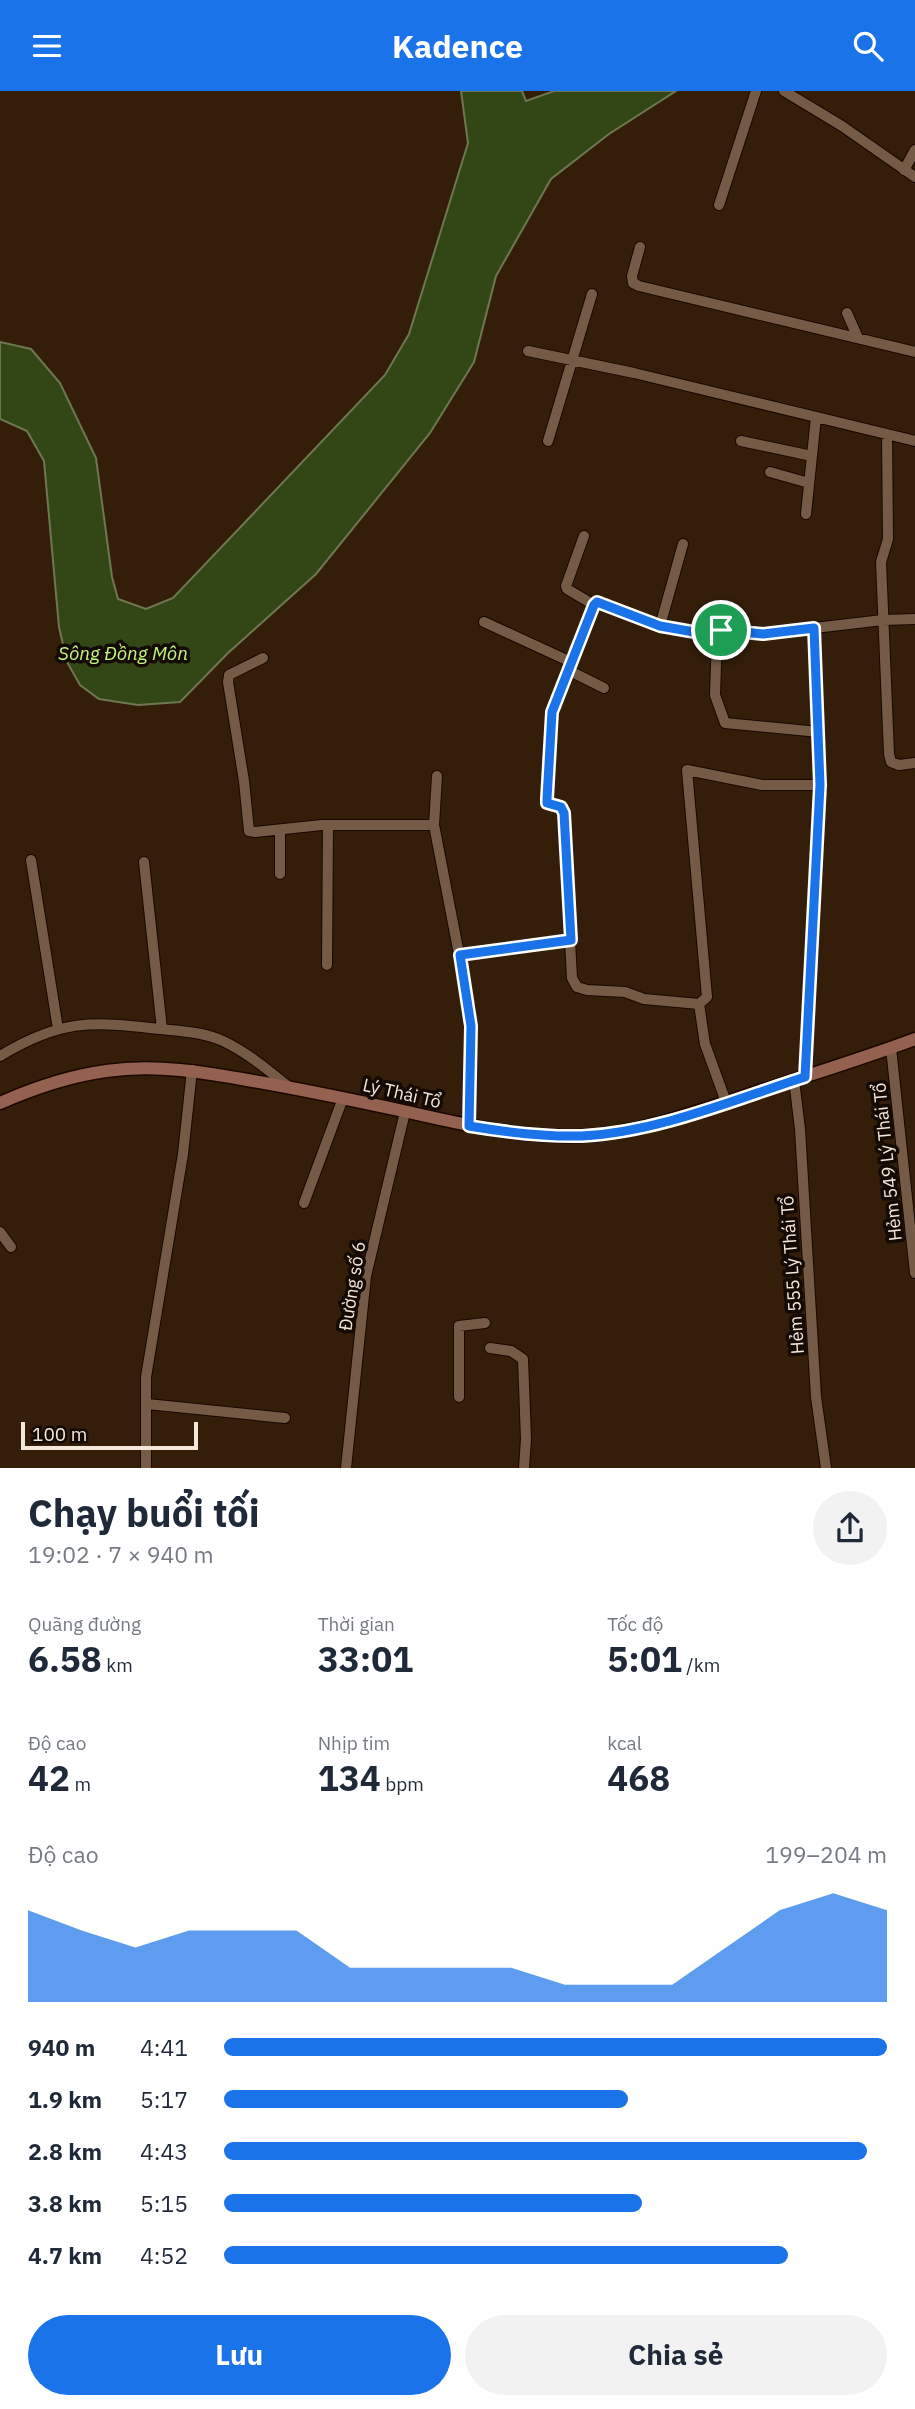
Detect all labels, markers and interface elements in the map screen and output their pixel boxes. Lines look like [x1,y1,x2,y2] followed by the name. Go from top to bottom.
[392,25,523,67] text: Kadence
[28,27,66,65] icon: menu
[849,27,887,65] icon: search
[691,600,751,660] pin
[702,611,740,649] icon: arrive
[58,641,188,665] water label: Sông Đồng Môn
[361,1073,443,1113] street label: Lý Thái Tổ
[867,1082,907,1242] street label: Hẻm 549 Lý Thái Tổ
[775,1195,809,1355] street label: Hẻm 555 Lý Thái Tổ
[334,1240,370,1332] street label: Đường số 6
[21,1419,198,1450] scale bar
[32,1422,87,1446] text: 100 m
[28,1488,260,1537] text: Chạy buổi tối
[813,1491,887,1565] button: share
[28,1539,214,1569] text: 19:02 · 7 × 940 m
[28,1612,141,1636] text: Quãng đường
[318,1612,395,1636] text: Thời gian
[607,1612,663,1636] text: Tốc độ
[28,1636,102,1682] text: 6.58
[318,1636,413,1682] text: 33:01
[607,1636,682,1682] text: 5:01
[102,1653,133,1677] text: km
[682,1653,720,1677] text: /km
[28,1731,86,1755] text: Độ cao
[318,1731,390,1755] text: Nhịp tim
[607,1731,642,1755] text: kcal
[28,1755,70,1801] text: 42
[318,1755,381,1801] text: 134
[607,1755,670,1801] text: 468
[70,1772,91,1796] text: m
[381,1772,424,1796] text: bpm
[28,1839,99,1869] text: Độ cao
[765,1839,887,1869] text: 199–204 m
[28,2032,95,2062] text: 940 m
[140,2032,188,2062] text: 4:41
[28,2084,102,2114] text: 1.9 km
[140,2084,188,2114] text: 5:17
[28,2136,102,2166] text: 2.8 km
[140,2136,188,2166] text: 4:43
[28,2188,102,2218] text: 3.8 km
[140,2188,188,2218] text: 5:15
[28,2240,102,2270] text: 4.7 km
[140,2240,188,2270] text: 4:52
[28,2315,451,2395] button: Lưu
[465,2315,887,2395] button: Chia sẻ

